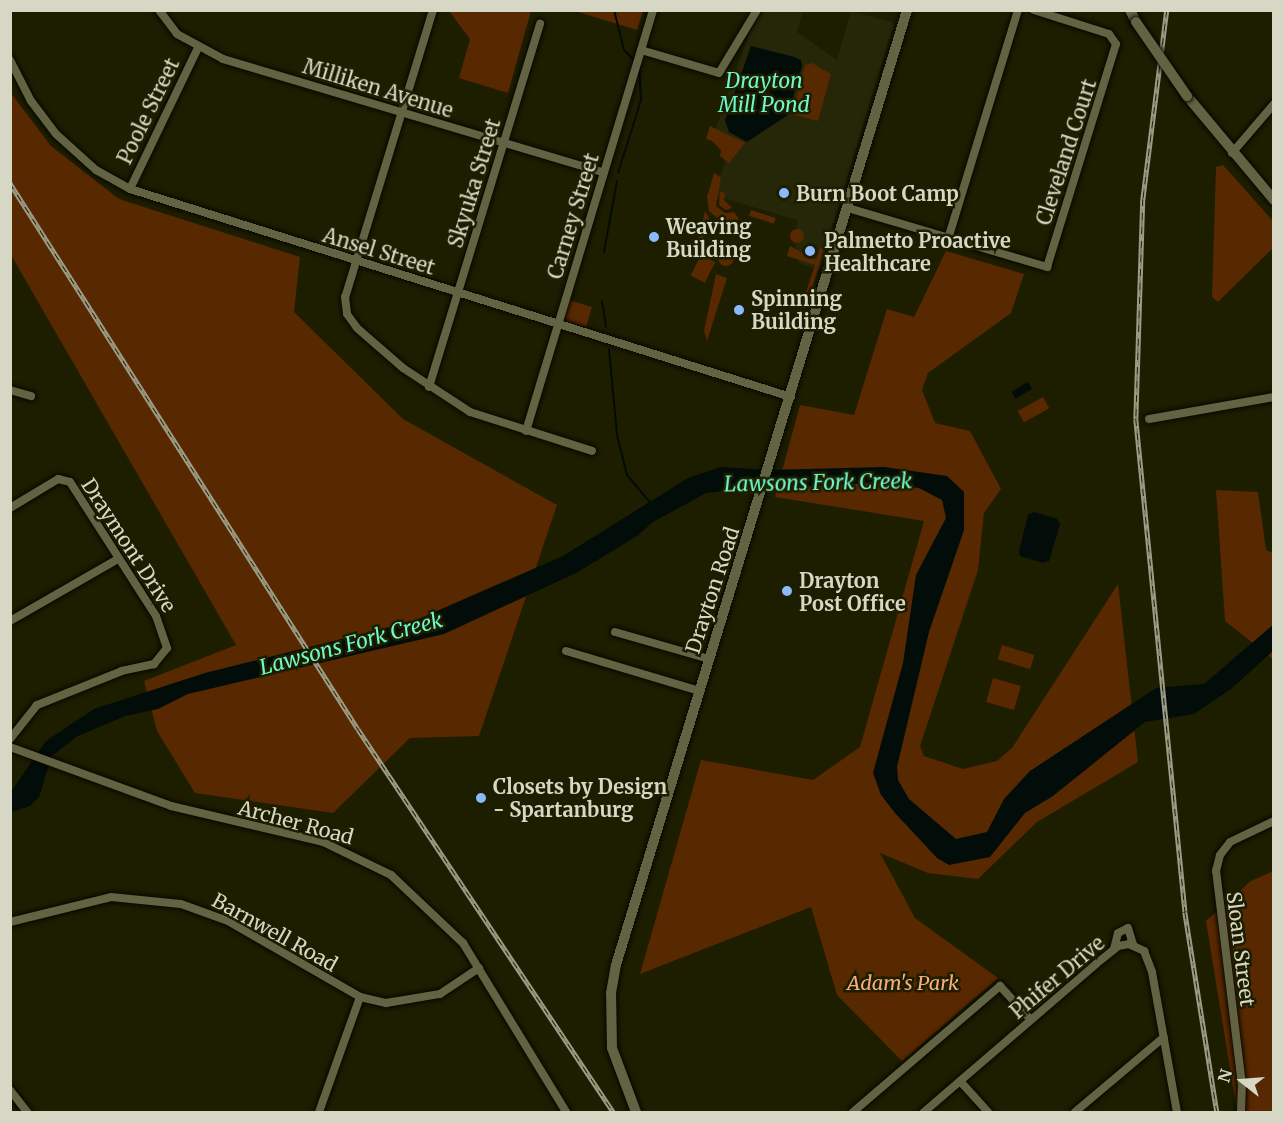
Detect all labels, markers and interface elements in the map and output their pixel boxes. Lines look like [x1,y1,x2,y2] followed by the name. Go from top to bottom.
[112,54,184,168] street label: Poole Street
[300,54,456,122] street label: Milliken Avenue
[718,68,810,118] water label: Drayton Mill Pond
[1031,76,1101,228] street label: Cleveland Court
[443,115,505,251] street label: Skyuka Street
[542,150,604,282] street label: Carney Street
[796,181,959,205] place label: Burn Boot Camp
[777,186,791,200] marker: Burn Boot Camp
[666,214,751,261] place label: Weaving Building
[320,223,438,279] street label: Ansel Street
[824,228,1011,275] place label: Palmetto Proactive Healthcare
[647,230,661,244] marker: Weaving Building
[801,242,819,260] marker: Palmetto Proactive Healthcare
[751,286,842,333] place label: Spinning Building
[732,303,746,317] marker: Spinning Building
[724,469,912,497] water label: Lawsons Fork Creek
[77,474,181,616] street label: Draymont Drive
[680,524,744,656] street label: Drayton Road
[799,568,906,615] place label: Drayton Post Office
[780,584,794,598] marker: Drayton Post Office
[257,607,445,681] water label: Lawsons Fork Creek
[493,774,667,821] place label: Closets by Design - Spartanburg
[474,791,488,805] marker: Closets by Design - Spartanburg
[236,795,356,849] street label: Archer Road
[208,888,342,976] street label: Barnwell Road
[1222,890,1260,1008] street label: Sloan Street
[1005,931,1109,1023] street label: Phifer Drive
[847,970,959,994] park label: Adam's Park
[1212,1051,1272,1111] north arrow
[1213,1067,1236,1085] text: N

